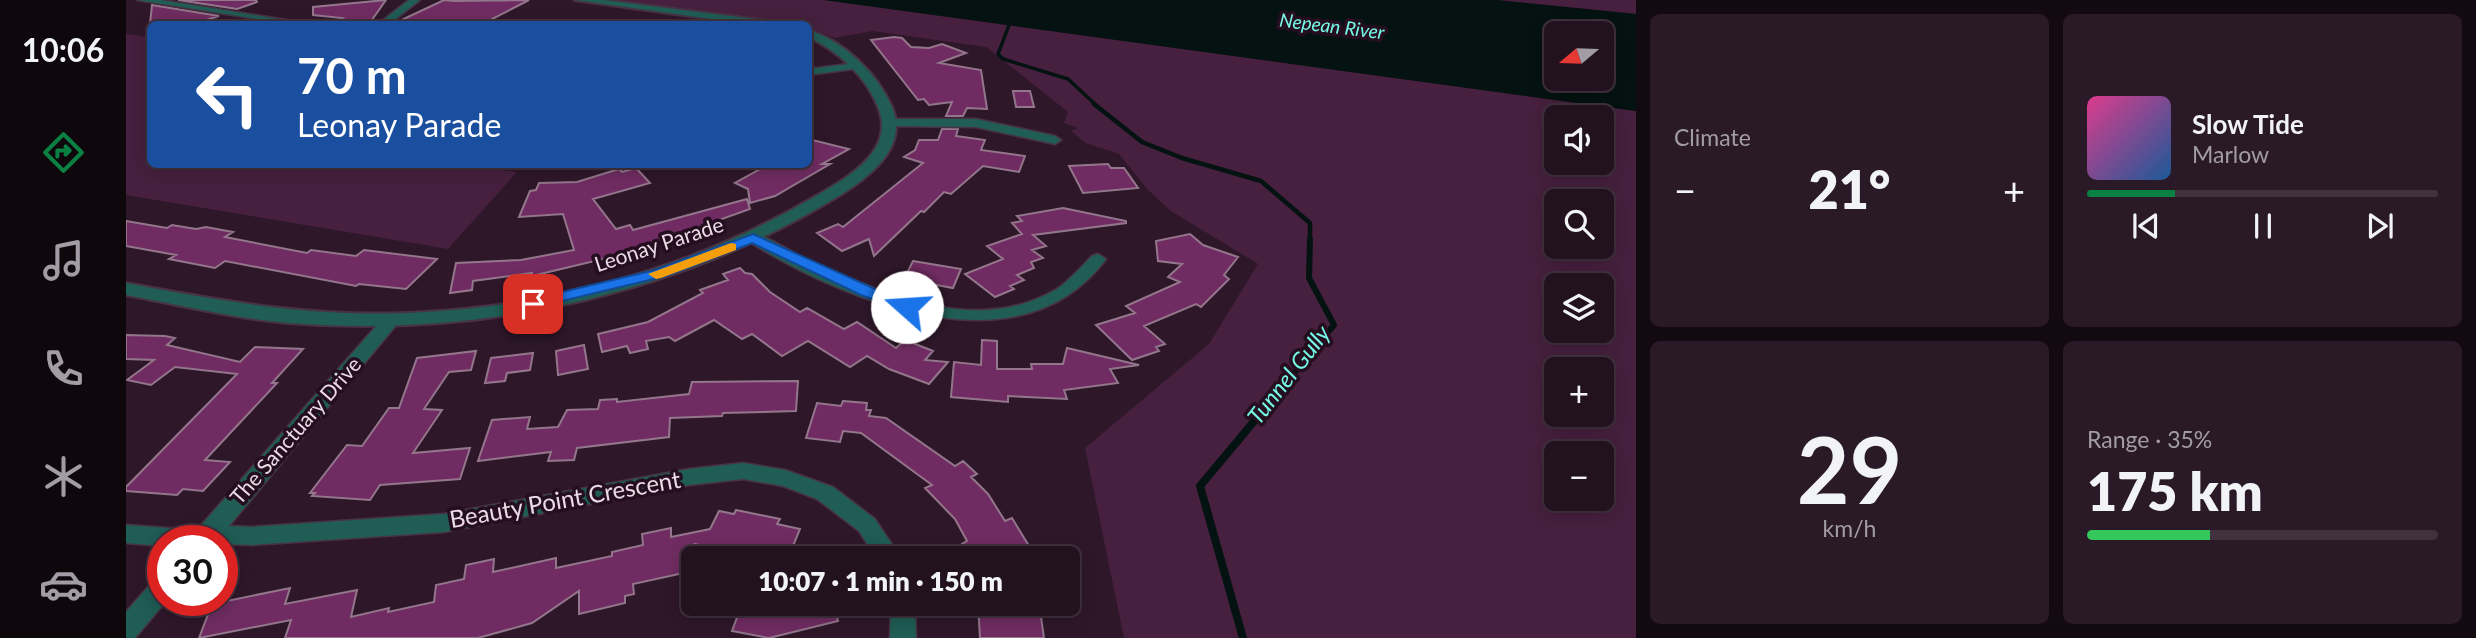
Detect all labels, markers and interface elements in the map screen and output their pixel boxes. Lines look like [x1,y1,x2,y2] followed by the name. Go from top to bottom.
[1278,8,1386,43] water label: Nepean River
[1544,21,1614,91] north arrow
[1544,21,1614,511] map controls
[22,30,104,69] text: 10:06
[297,46,407,104] text: 70 m
[182,49,273,140] icon: left
[297,105,501,144] text: Leonay Parade
[1544,105,1614,175] button: sound
[2192,108,2304,140] text: Slow Tide
[1674,123,1751,151] text: Climate
[39,128,88,177] icon: directions
[2192,140,2269,168] text: Marlow
[1809,158,1890,220] text: 21°
[1674,167,1696,213] text: −
[2003,167,2025,213] text: +
[1544,189,1614,259] button: search
[2127,207,2165,245] icon: previous
[2244,207,2282,245] icon: pause
[2361,207,2399,245] icon: next
[591,211,726,276] street label: Leonay Parade
[39,236,88,285] icon: music
[870,270,944,344] position arrow
[1544,273,1614,343] button: layers
[503,274,563,334] pin
[514,285,552,323] icon: arrive
[1241,319,1336,429] water label: Tunnel Gully
[39,344,88,393] icon: phone
[224,351,366,509] street label: The Sanctuary Drive
[1544,357,1614,427] button: +
[1797,414,1902,523] text: 29
[2087,425,2212,453] text: Range · 35%
[1544,441,1614,511] button: −
[39,452,88,501] icon: climate
[2087,460,2263,522] text: 175 km
[447,464,683,533] street label: Beauty Point Crescent
[1823,514,1876,542] text: km/h
[147,525,238,616] speed limit sign: 30
[39,560,88,609] icon: car
[758,565,1003,597] text: 10:07 · 1 min · 150 m

